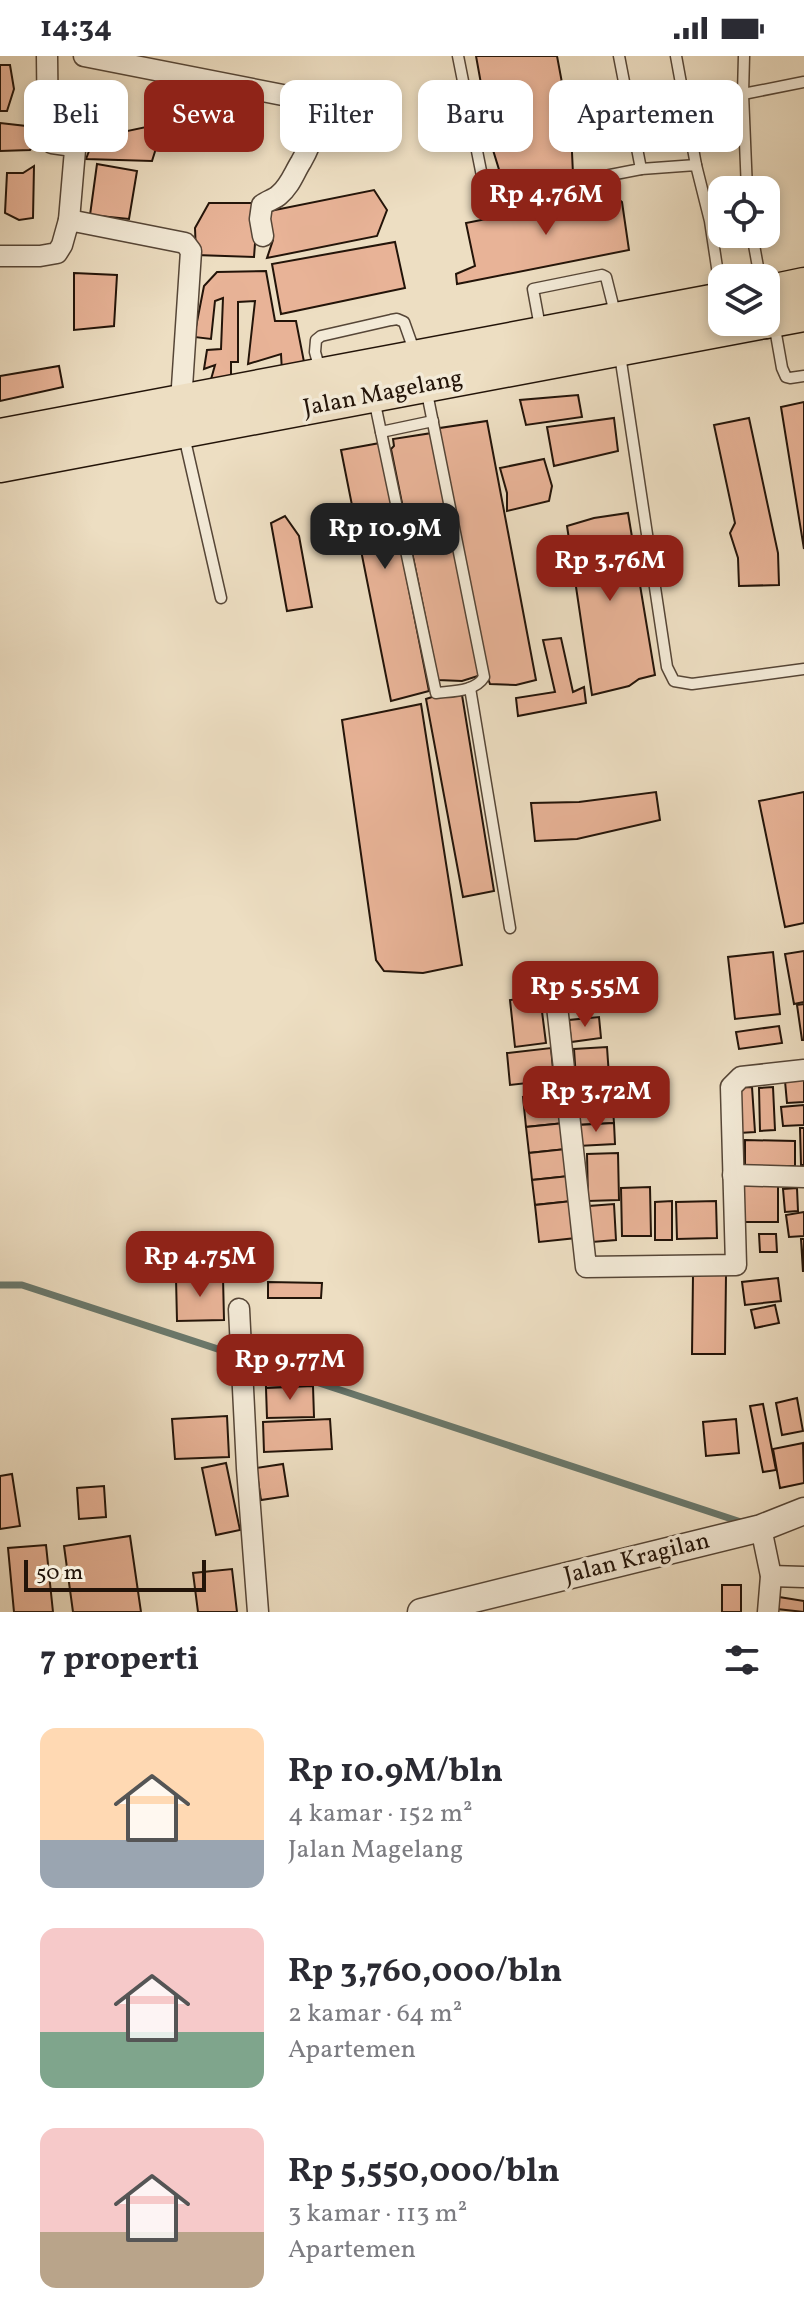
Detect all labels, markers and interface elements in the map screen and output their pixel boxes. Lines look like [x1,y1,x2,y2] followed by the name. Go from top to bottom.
[40,7,112,49] text: 14:34
[24,80,128,152] chip: Beli
[144,80,264,152] chip: Sewa
[280,80,402,152] chip: Filter
[418,80,533,152] chip: Baru
[549,80,743,152] chip: Apartemen
[463,169,629,237] pin: Rp 4.76M
[708,176,780,336] map controls
[708,176,780,248] button: locate
[489,177,603,213] text: Rp 4.76M
[708,264,780,336] button: layers
[300,362,466,426] street label: Jalan Magelang
[302,503,468,571] pin: Rp 10.9M
[328,511,442,547] text: Rp 10.9M
[527,535,693,603] pin: Rp 3.76M
[554,543,666,579] text: Rp 3.76M
[502,961,668,1029] pin: Rp 5.55M
[530,969,640,1005] text: Rp 5.55M
[513,1066,679,1134] pin: Rp 3.72M
[541,1074,651,1110] text: Rp 3.72M
[117,1231,283,1299] pin: Rp 4.75M
[144,1239,256,1275] text: Rp 4.75M
[207,1334,373,1402] pin: Rp 9.77M
[235,1342,345,1378] text: Rp 9.77M
[560,1524,714,1594] street label: Jalan Kragilan
[24,1556,206,1592] scale bar
[36,1558,83,1589] text: 50 m
[40,1637,199,1684] text: 7 properti
[720,1638,764,1682] icon: filters
[288,1749,503,1796] text: Rp 10.9M/bln
[104,1760,200,1856] icon: home
[288,1796,473,1832] text: 4 kamar · 152 m²
[288,1832,463,1868] text: Jalan Magelang
[288,1949,562,1996] text: Rp 3,760,000/bln
[104,1960,200,2056] icon: home
[288,1996,462,2032] text: 2 kamar · 64 m²
[288,2032,416,2068] text: Apartemen
[288,2149,560,2196] text: Rp 5,550,000/bln
[104,2160,200,2256] icon: home
[288,2196,467,2232] text: 3 kamar · 113 m²
[288,2232,416,2268] text: Apartemen

